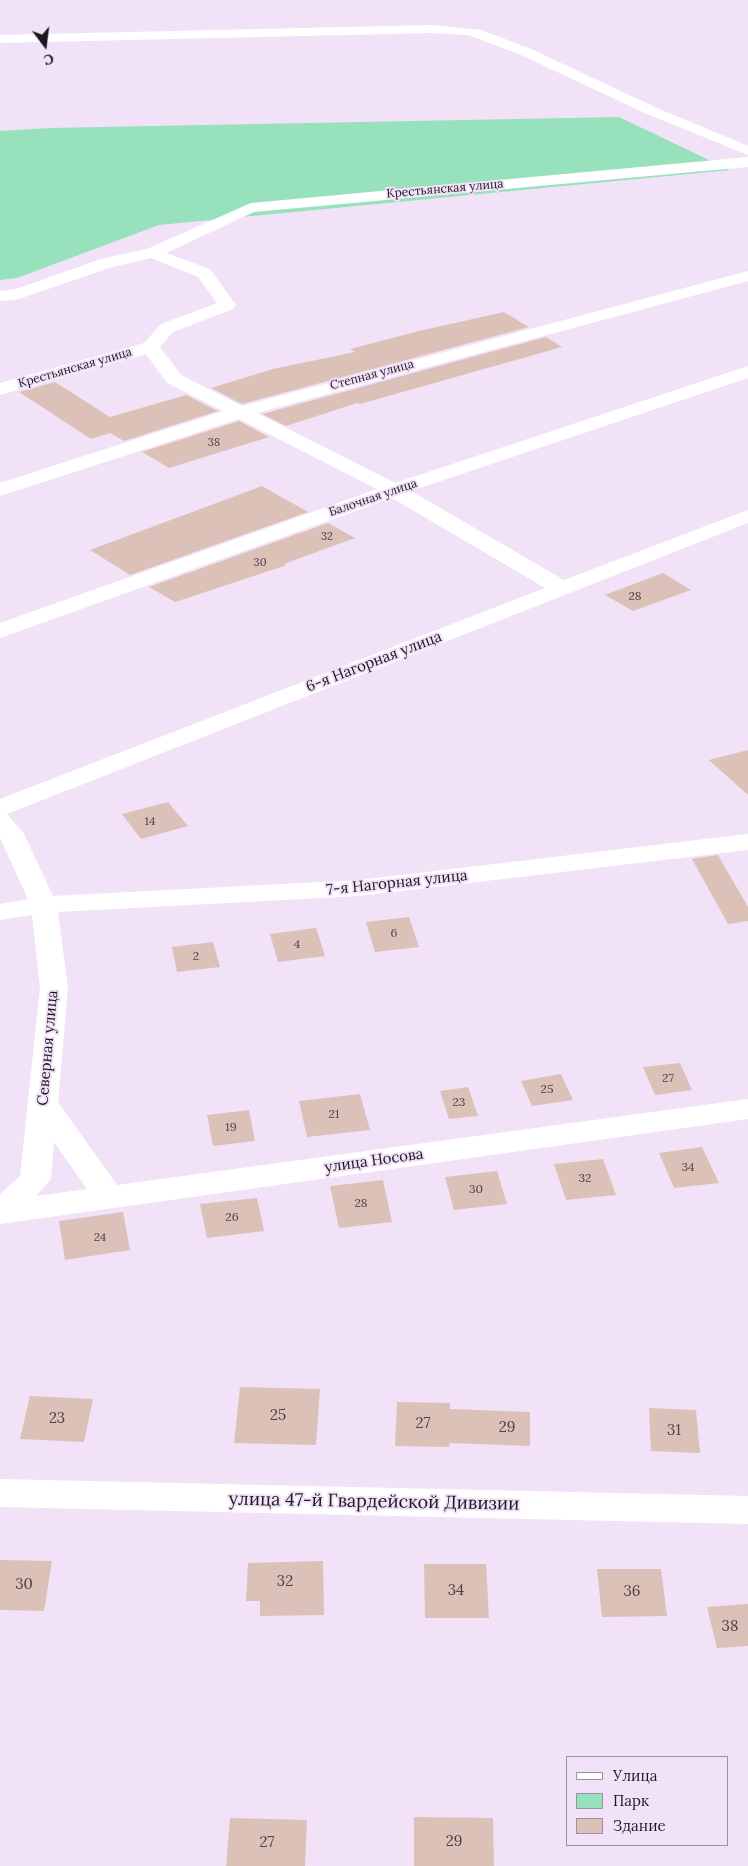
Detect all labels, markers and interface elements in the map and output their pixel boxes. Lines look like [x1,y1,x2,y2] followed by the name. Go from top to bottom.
[20,20,70,70] north arrow
[42,50,56,69] text: С
[386,177,504,201] street label: Крестьянская улица
[17,345,133,391] street label: Крестьянская улица
[329,357,415,393] street label: Степная улица
[208,436,220,450] house number: 38
[327,476,419,520] street label: Балочная улица
[321,530,333,544] house number: 32
[254,556,266,570] house number: 30
[628,590,642,604] house number: 28
[304,628,444,696] street label: 6-я Нагорная улица
[145,815,155,829] house number: 14
[325,867,469,899] street label: 7-я Нагорная улица
[391,927,397,941] house number: 6
[294,938,300,952] house number: 4
[193,950,199,964] house number: 2
[34,990,62,1106] street label: Северная улица
[662,1072,674,1086] house number: 27
[541,1083,553,1097] house number: 25
[453,1096,465,1110] house number: 23
[329,1108,339,1122] house number: 21
[225,1121,237,1135] house number: 19
[323,1145,425,1177] street label: улица Носова
[681,1161,695,1175] house number: 34
[578,1172,592,1186] house number: 32
[469,1183,483,1197] house number: 30
[354,1197,368,1211] house number: 28
[225,1211,239,1225] house number: 26
[94,1231,106,1245] house number: 24
[270,1407,286,1425] house number: 25
[49,1410,65,1428] house number: 23
[416,1415,430,1433] house number: 27
[499,1419,515,1437] house number: 29
[667,1422,681,1440] house number: 31
[228,1489,520,1515] street label: улица 47-й Гвардейской Дивизии
[277,1573,293,1591] house number: 32
[15,1576,33,1594] house number: 30
[448,1582,464,1600] house number: 34
[623,1583,641,1601] house number: 36
[722,1618,738,1636] house number: 38
[566,1756,728,1846] legend
[613,1766,657,1785] text: Улица
[613,1791,649,1810] text: Парк
[613,1816,666,1835] text: Здание
[446,1833,462,1851] house number: 29
[260,1834,274,1852] house number: 27

